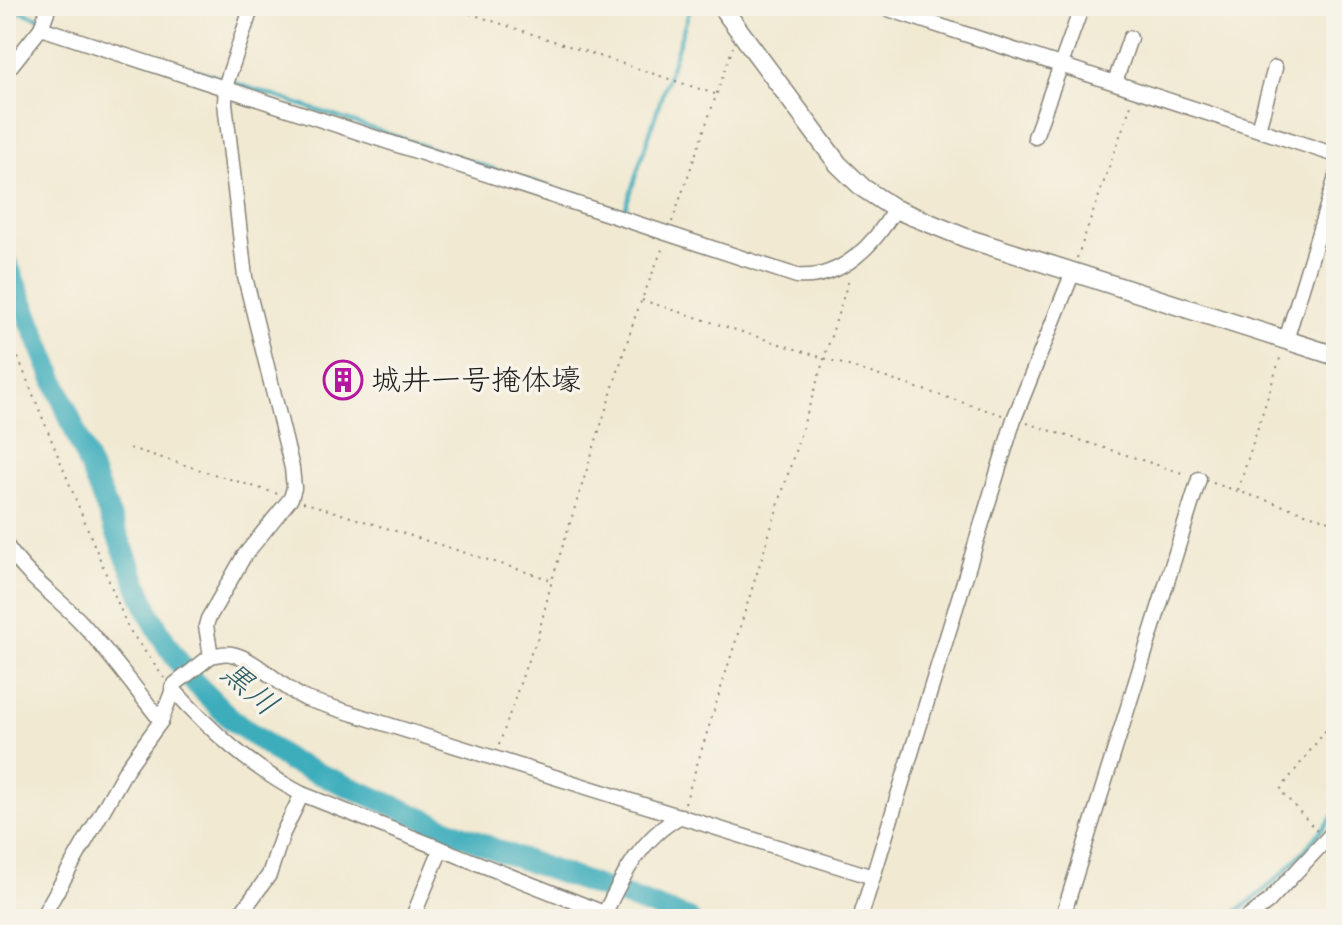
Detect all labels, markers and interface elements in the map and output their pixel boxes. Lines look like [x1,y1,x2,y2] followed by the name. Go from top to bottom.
[322,359,364,401] building icon: 城井一号掩体壕
[371,359,581,400] place label: 城井一号掩体壕
[212,650,289,725] water label: 黒川

